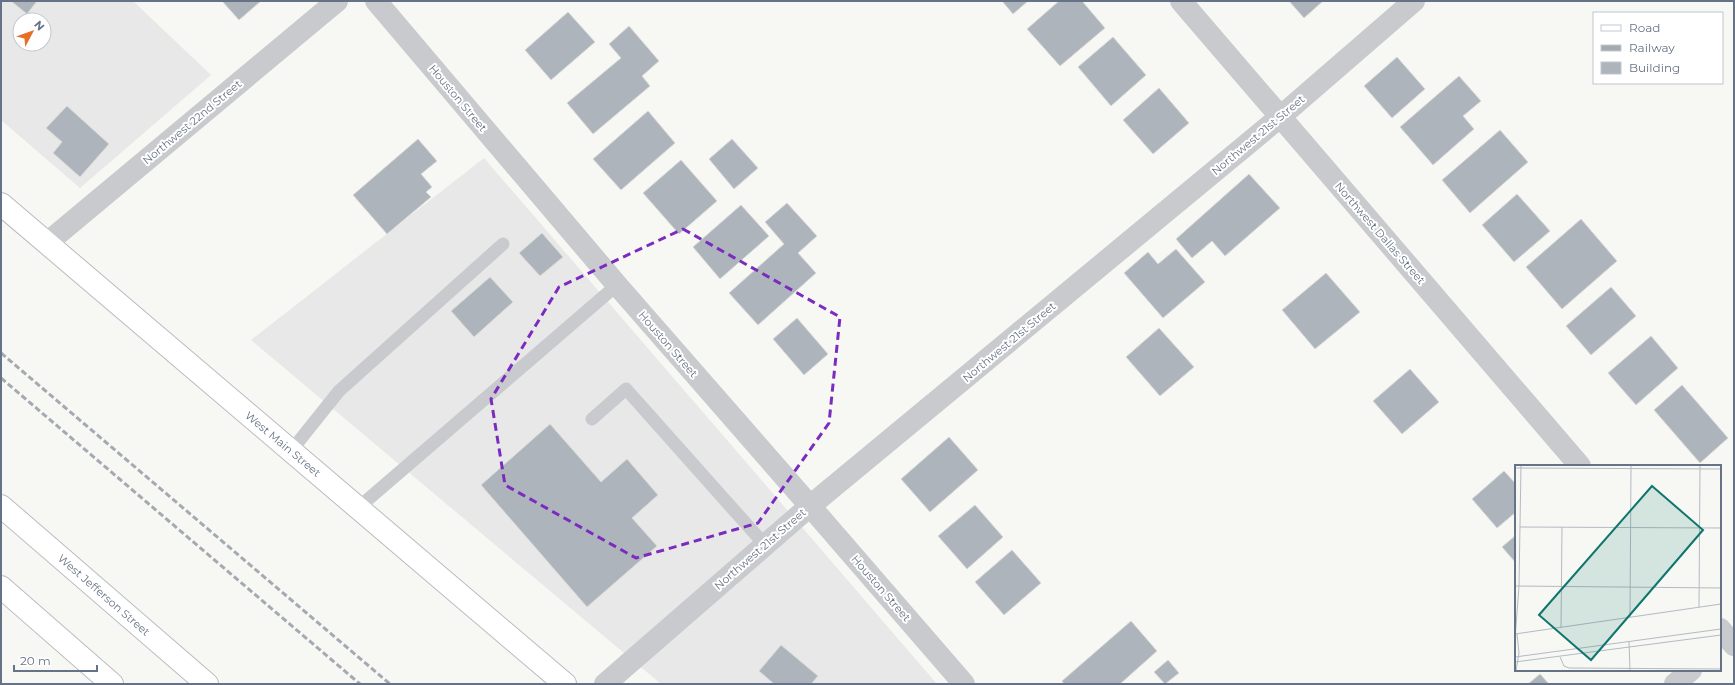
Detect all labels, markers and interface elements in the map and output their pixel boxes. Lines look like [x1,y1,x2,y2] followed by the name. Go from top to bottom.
[12,12,52,52] north arrow
[1593,12,1723,84] legend
[31,17,48,33] text: N
[1629,20,1660,35] text: Road
[1629,40,1675,55] text: Railway
[1629,60,1680,75] text: Building
[426,62,490,135] street label: Houston Street
[140,76,245,167] street label: Northwest 22nd Street
[1209,92,1308,178] street label: Northwest 21st Street
[1332,179,1428,287] street label: Northwest Dallas Street
[960,299,1059,385] street label: Northwest 21st Street
[635,308,701,380] street label: Houston Street
[242,408,324,480] street label: West Main Street
[1515,465,1721,671] inset map
[711,505,809,593] street label: Northwest 21st Street
[55,551,153,639] street label: West Jefferson Street
[848,552,914,624] street label: Houston Street
[14,647,97,673] scale bar
[20,653,51,668] text: 20 m

